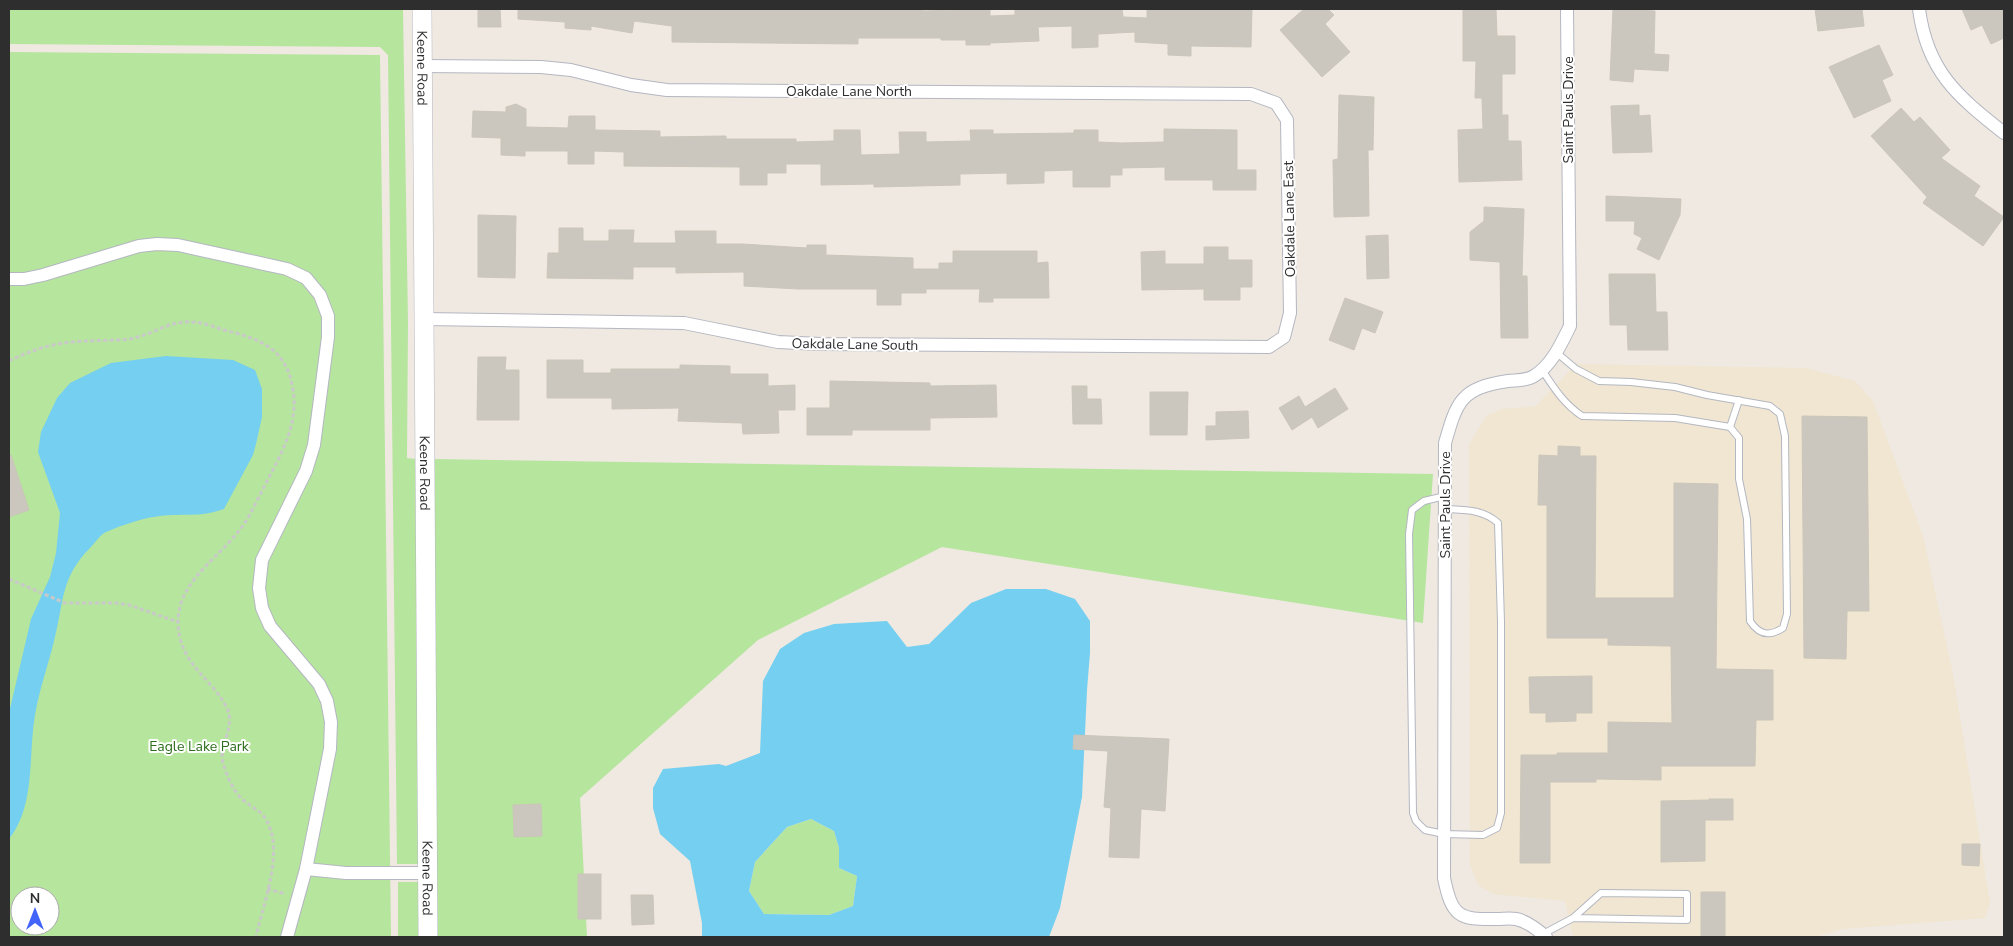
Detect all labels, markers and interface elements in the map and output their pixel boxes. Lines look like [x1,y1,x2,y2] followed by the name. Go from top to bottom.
[412,30,432,106] street label: Keene Road
[1559,56,1578,164] street label: Saint Pauls Drive
[786,82,912,101] street label: Oakdale Lane North
[1279,160,1300,278] street label: Oakdale Lane East
[791,334,919,355] street label: Oakdale Lane South
[415,435,434,511] street label: Keene Road
[1436,451,1455,559] street label: Saint Pauls Drive
[149,737,250,756] park label: Eagle Lake Park
[417,840,437,916] street label: Keene Road
[10,886,60,936] north arrow
[30,889,40,908] text: N

